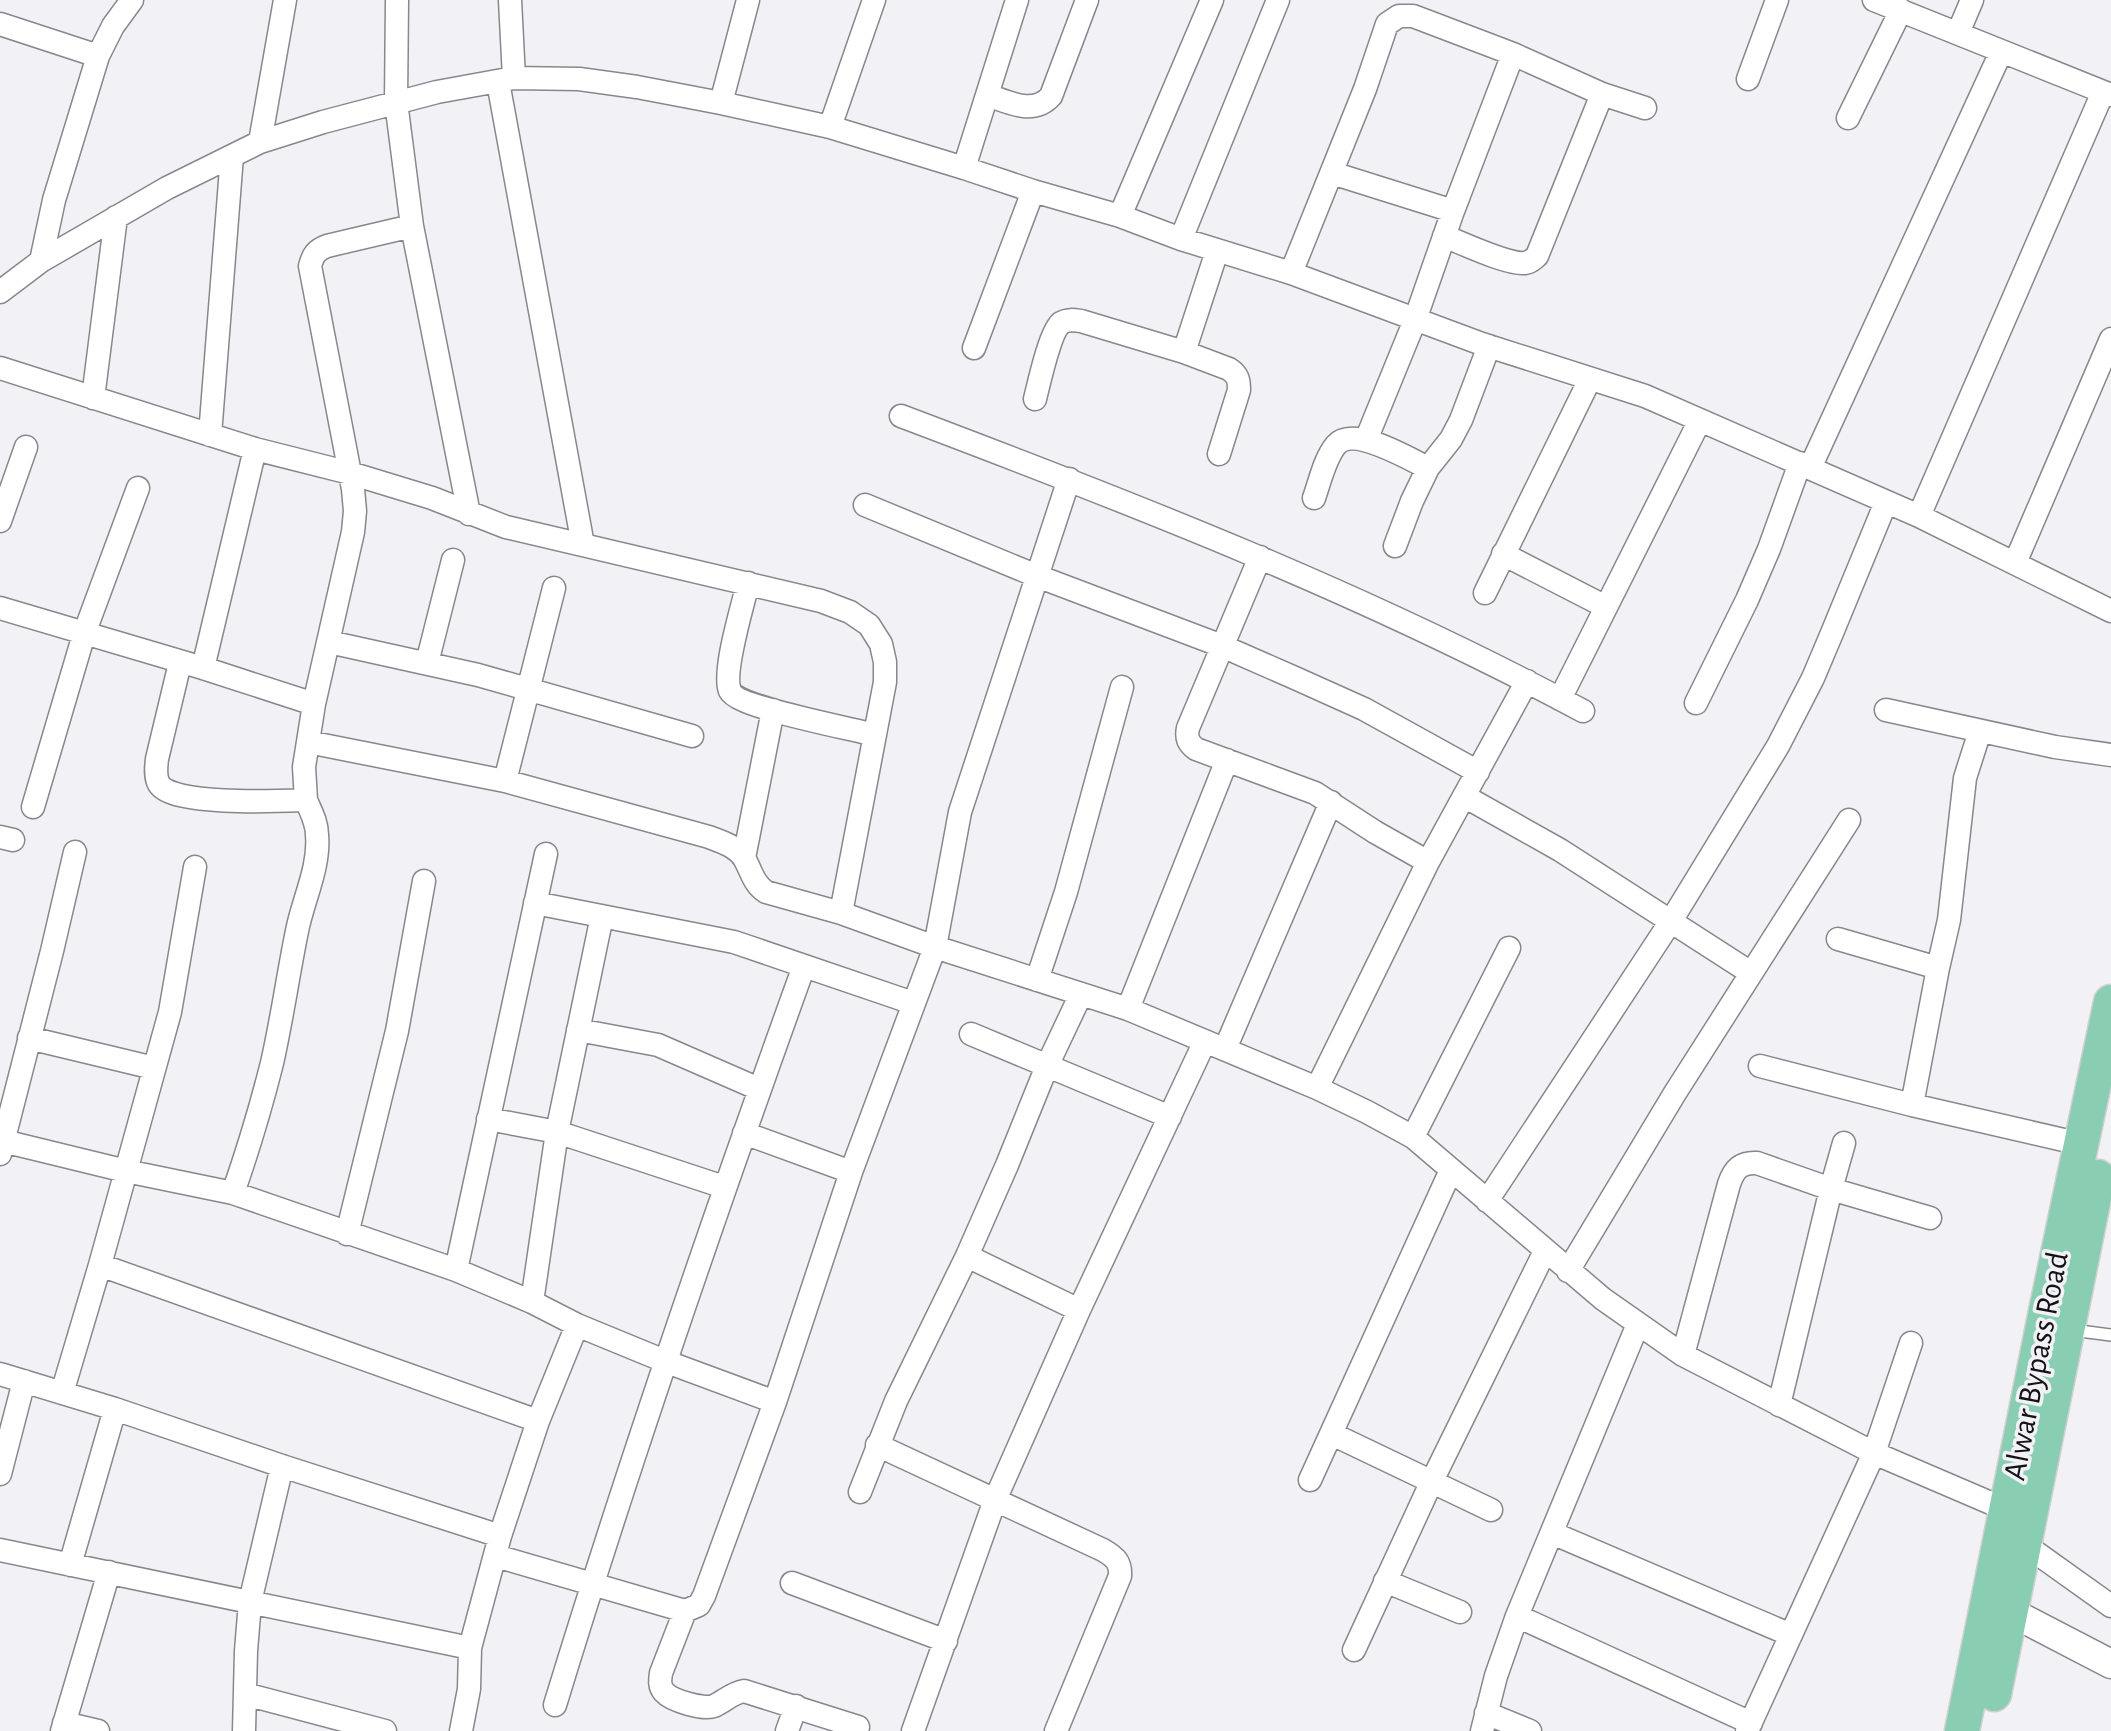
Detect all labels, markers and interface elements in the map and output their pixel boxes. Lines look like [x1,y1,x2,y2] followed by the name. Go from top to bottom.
[1998,1249,2074,1483] street label: Alwar Bypass Road

